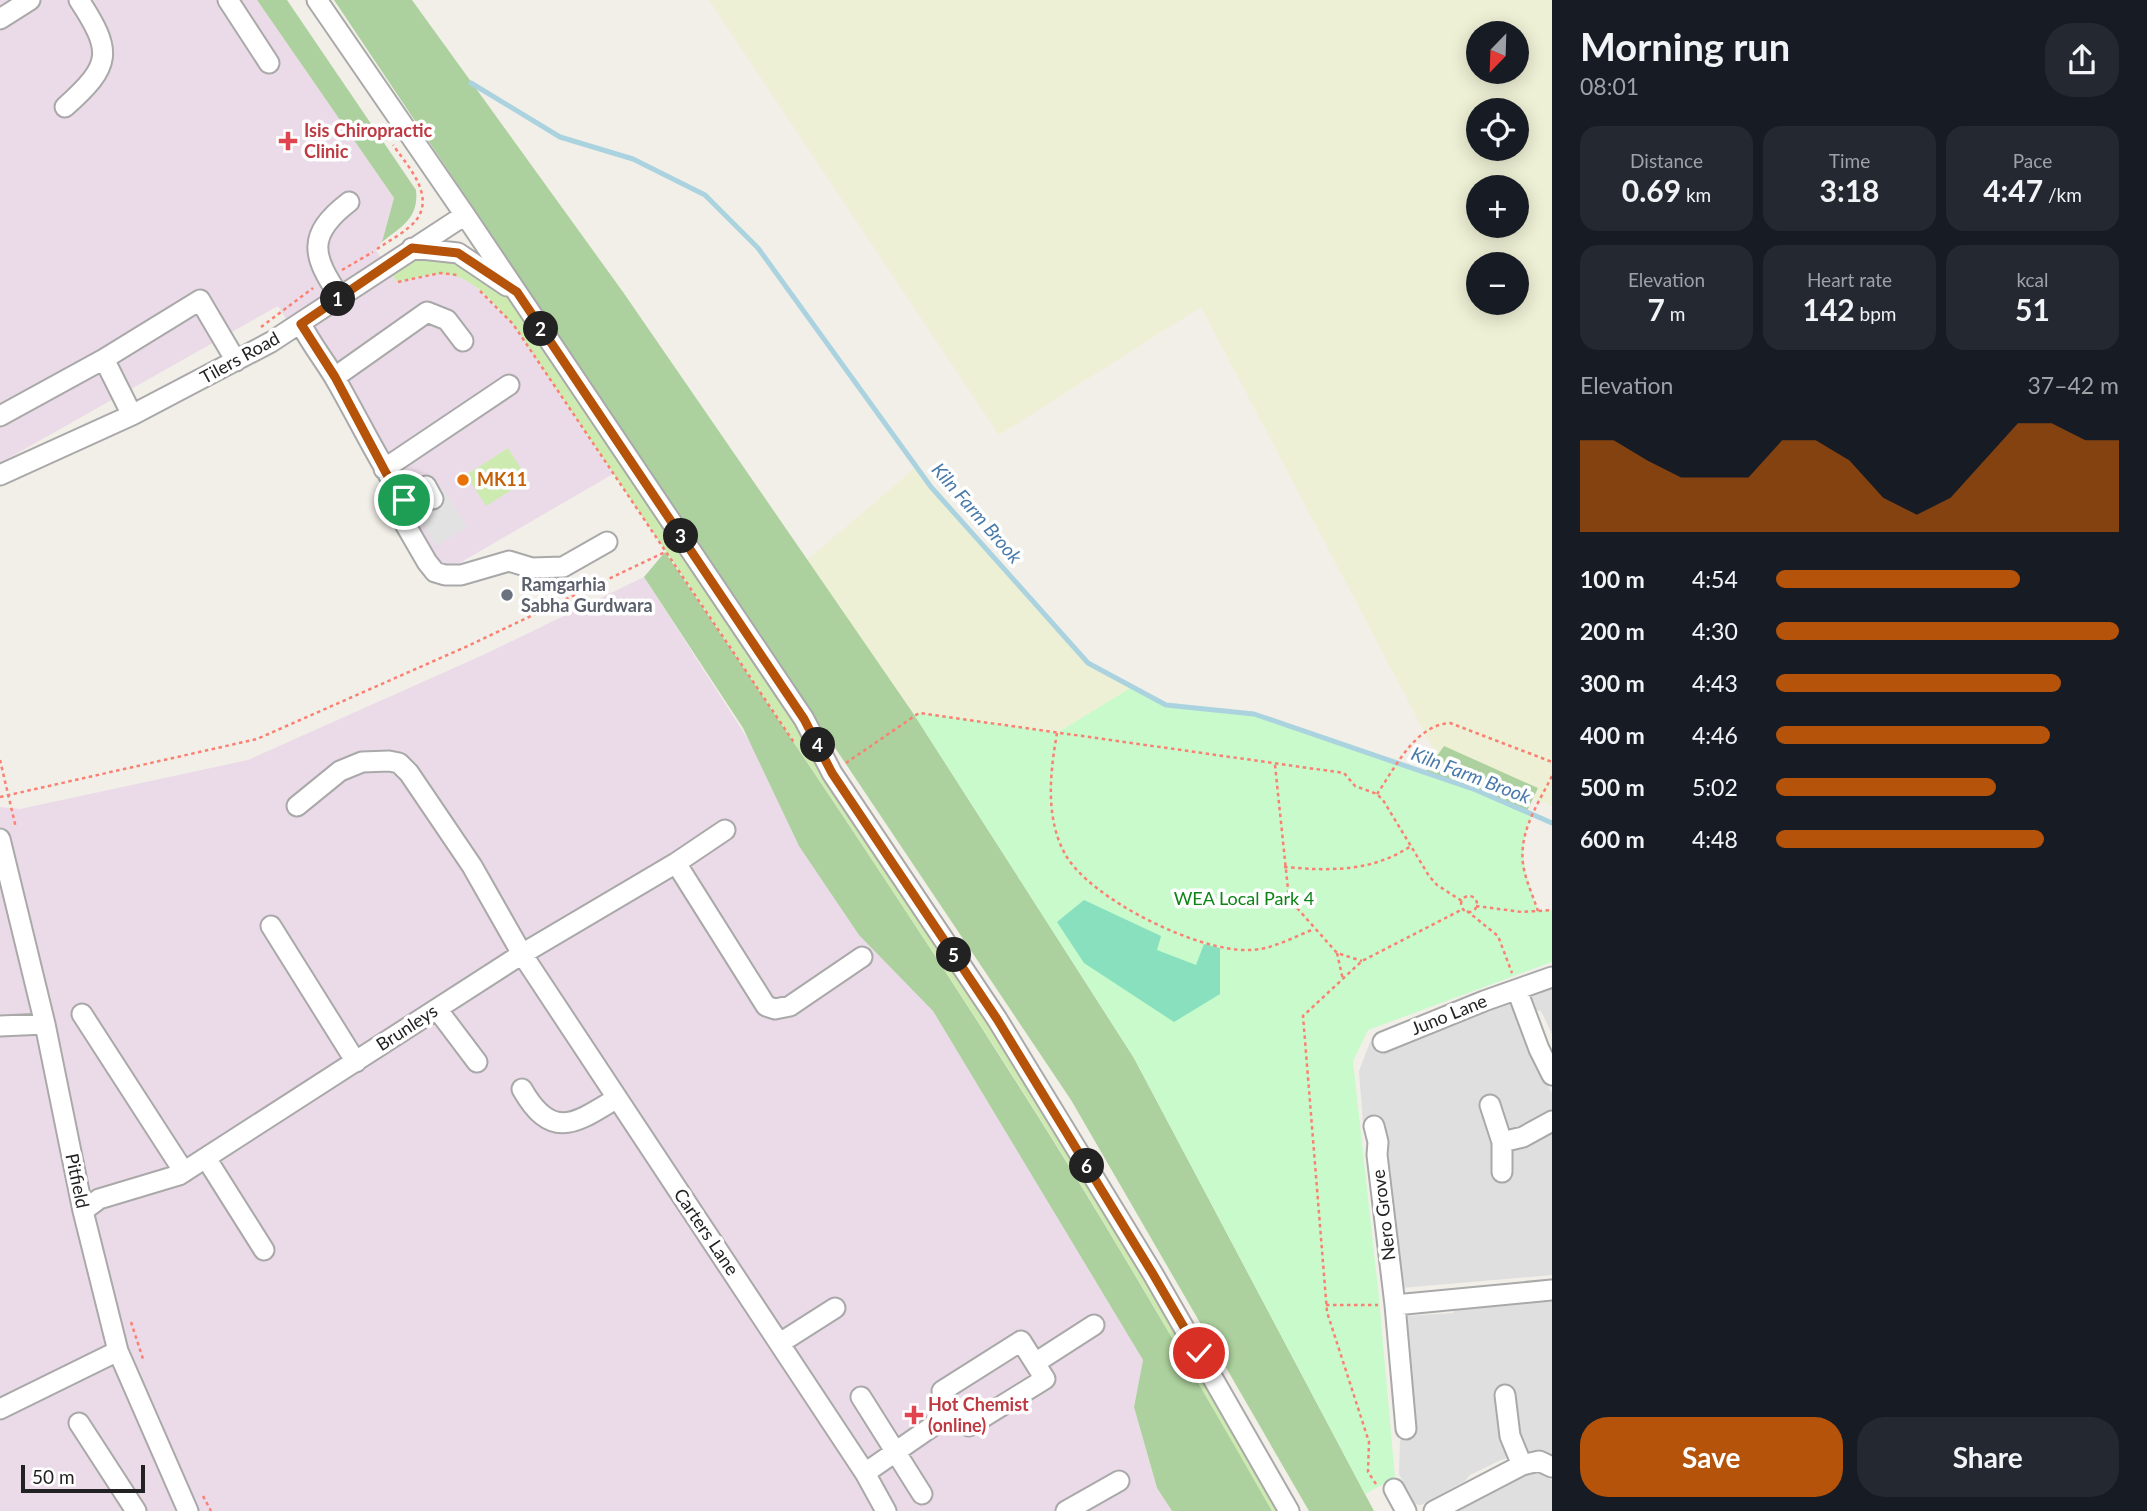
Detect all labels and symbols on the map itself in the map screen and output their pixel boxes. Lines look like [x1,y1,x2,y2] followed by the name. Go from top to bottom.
[1466,21,1530,84] north arrow
[304,119,433,162] place label: Isis Chiropractic Clinic
[278,131,298,151] marker: Isis Chiropractic Clinic
[320,282,356,316] pin: 1
[524,312,558,346] pin: 2
[196,326,283,388] street label: Tilers Road
[927,458,1028,568] water label: Kiln Farm Brook
[477,468,527,490] place label: MK11
[374,470,434,530] pin
[455,472,471,488] marker: MK11
[664,518,698,554] pin: 3
[521,573,653,616] place label: Ramgarhia Sabha Gurdwara
[499,587,515,603] marker: Ramgarhia Sabha Gurdwara
[800,728,836,762] pin: 4
[1408,741,1535,808] water label: Kiln Farm Brook
[1174,887,1314,909] park label: WEA Local Park 4
[936,937,972,972] pin: 5
[1407,989,1490,1039] street label: Juno Lane
[372,999,441,1055] street label: Brunleys
[1070,1148,1104,1184] pin: 6
[61,1151,95,1210] street label: Pitfield
[1367,1168,1400,1262] street label: Nero Grove
[670,1184,744,1279] street label: Carters Lane
[1169,1323,1229,1383] pin
[928,1393,1029,1436] place label: Hot Chemist (online)
[906,1407,922,1423] marker: Hot Chemist (online)
[21,1462,145,1494] scale bar

